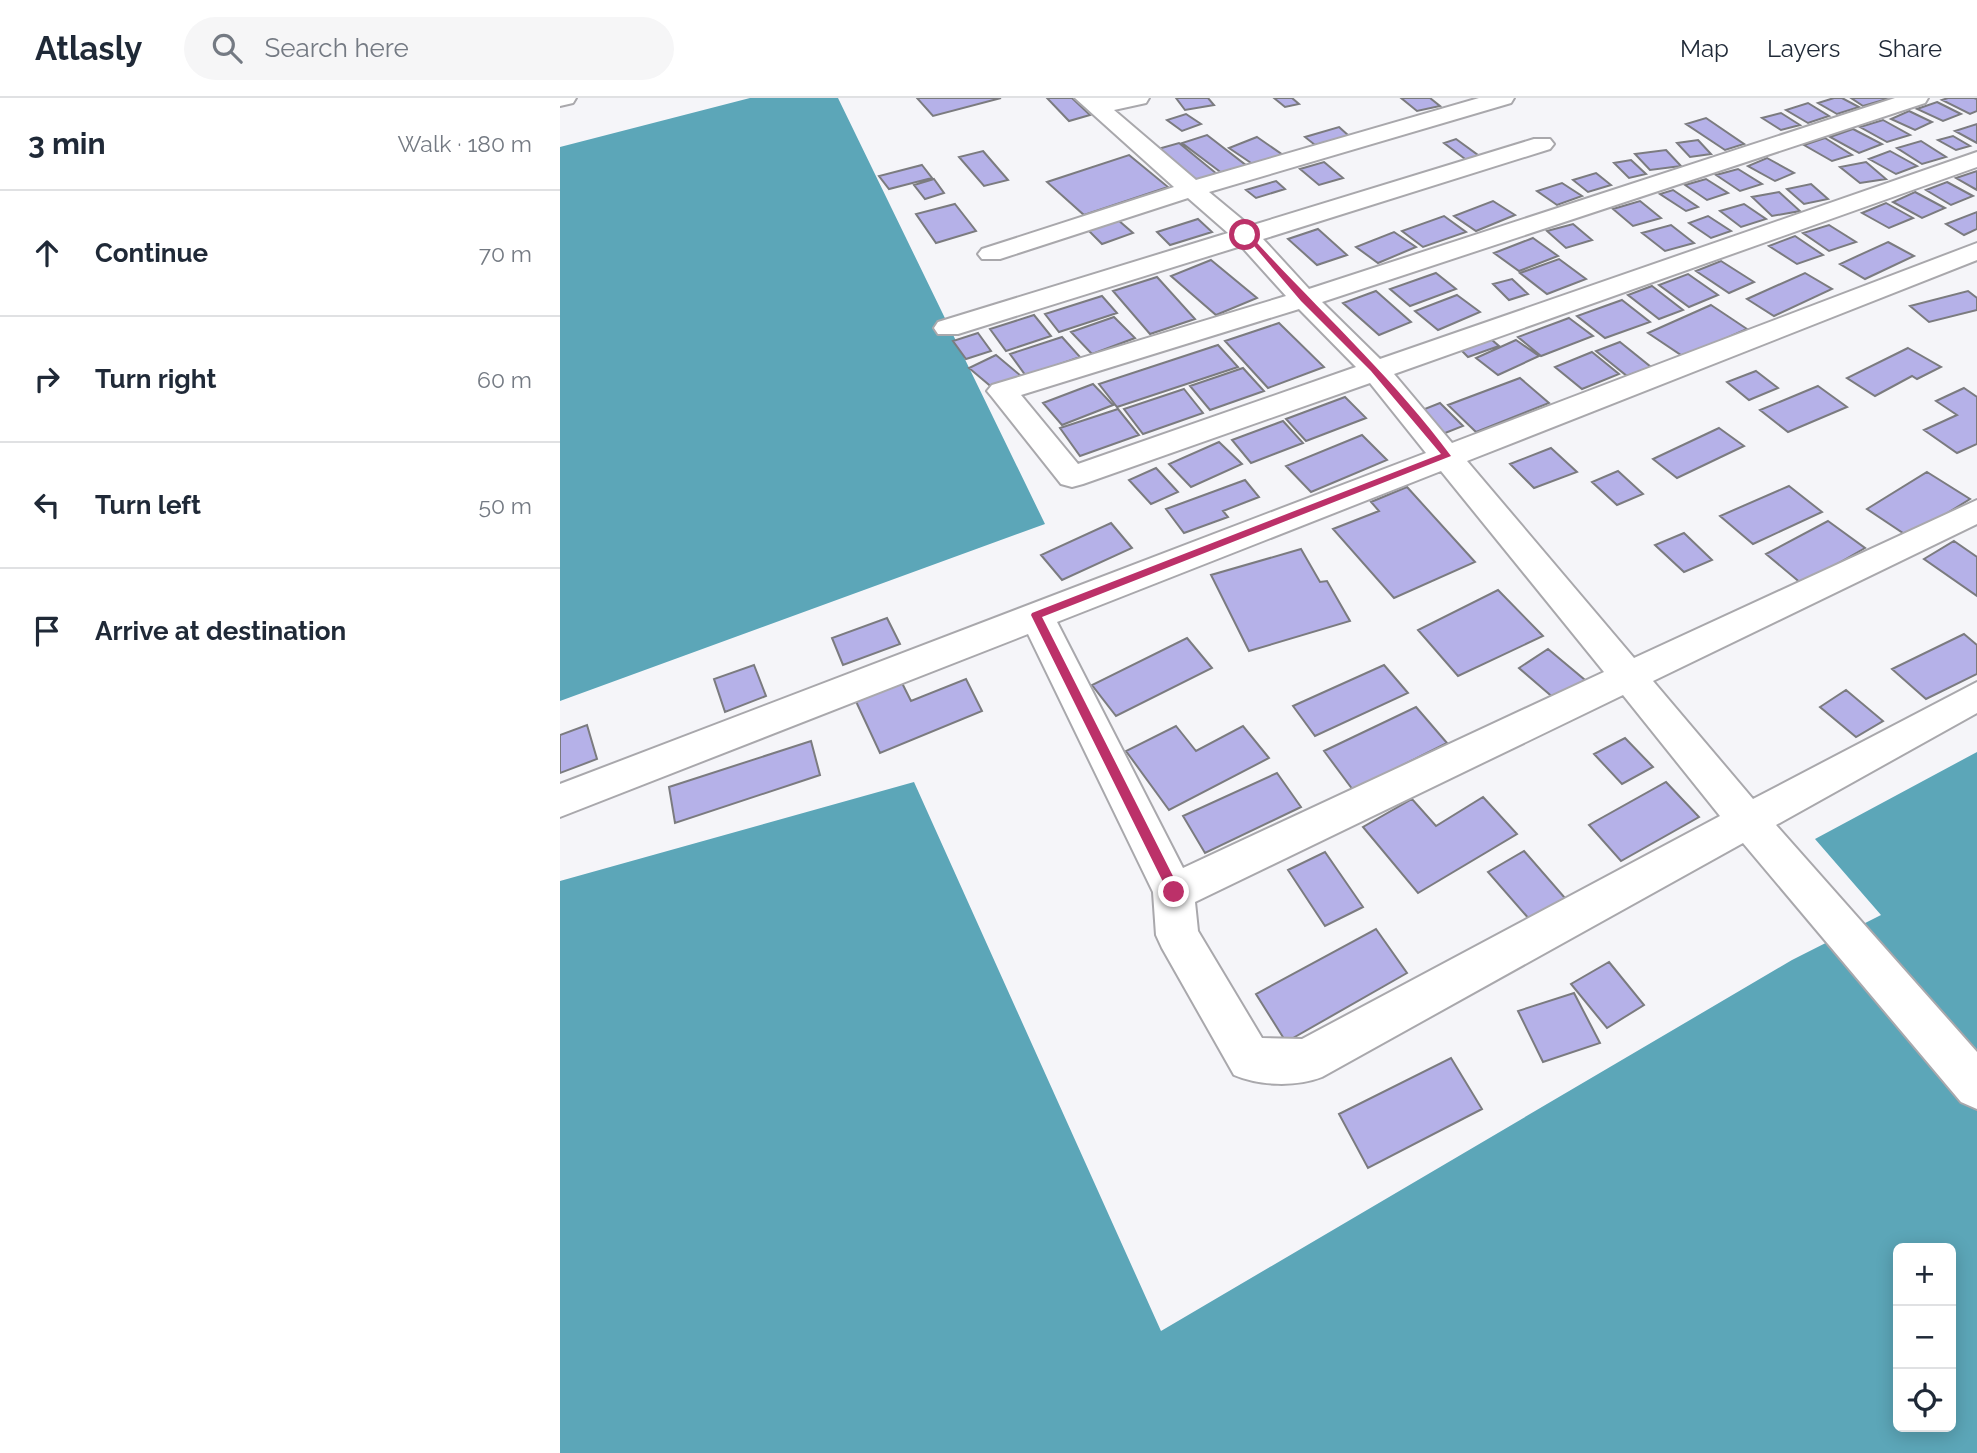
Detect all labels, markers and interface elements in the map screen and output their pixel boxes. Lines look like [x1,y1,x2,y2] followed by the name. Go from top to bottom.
[184,17,674,80] search box
[35,29,142,68] text: Atlasly
[208,29,246,67] icon: search
[264,33,409,63] text: Search here
[1680,34,1729,63] text: Map
[1767,34,1840,63] text: Layers
[1878,34,1942,63] text: Share
[28,126,106,161] text: 3 min
[398,130,532,157] text: Walk · 180 m
[1229,219,1260,250] route start
[28,234,66,272] icon: ahead
[95,238,208,268] text: Continue
[479,240,532,267] text: 70 m
[28,360,66,398] icon: right
[95,364,216,394] text: Turn right
[477,366,532,393] text: 60 m
[28,486,66,524] icon: left
[95,490,201,520] text: Turn left
[478,492,532,519] text: 50 m
[28,612,66,650] icon: arrive
[95,616,346,646] text: Arrive at destination
[1158,876,1189,907] route end
[1893,1243,1956,1432] map controls
[1893,1243,1956,1306] button: +
[1893,1306,1956,1369] button: −
[1893,1369,1956,1432] button: locate

